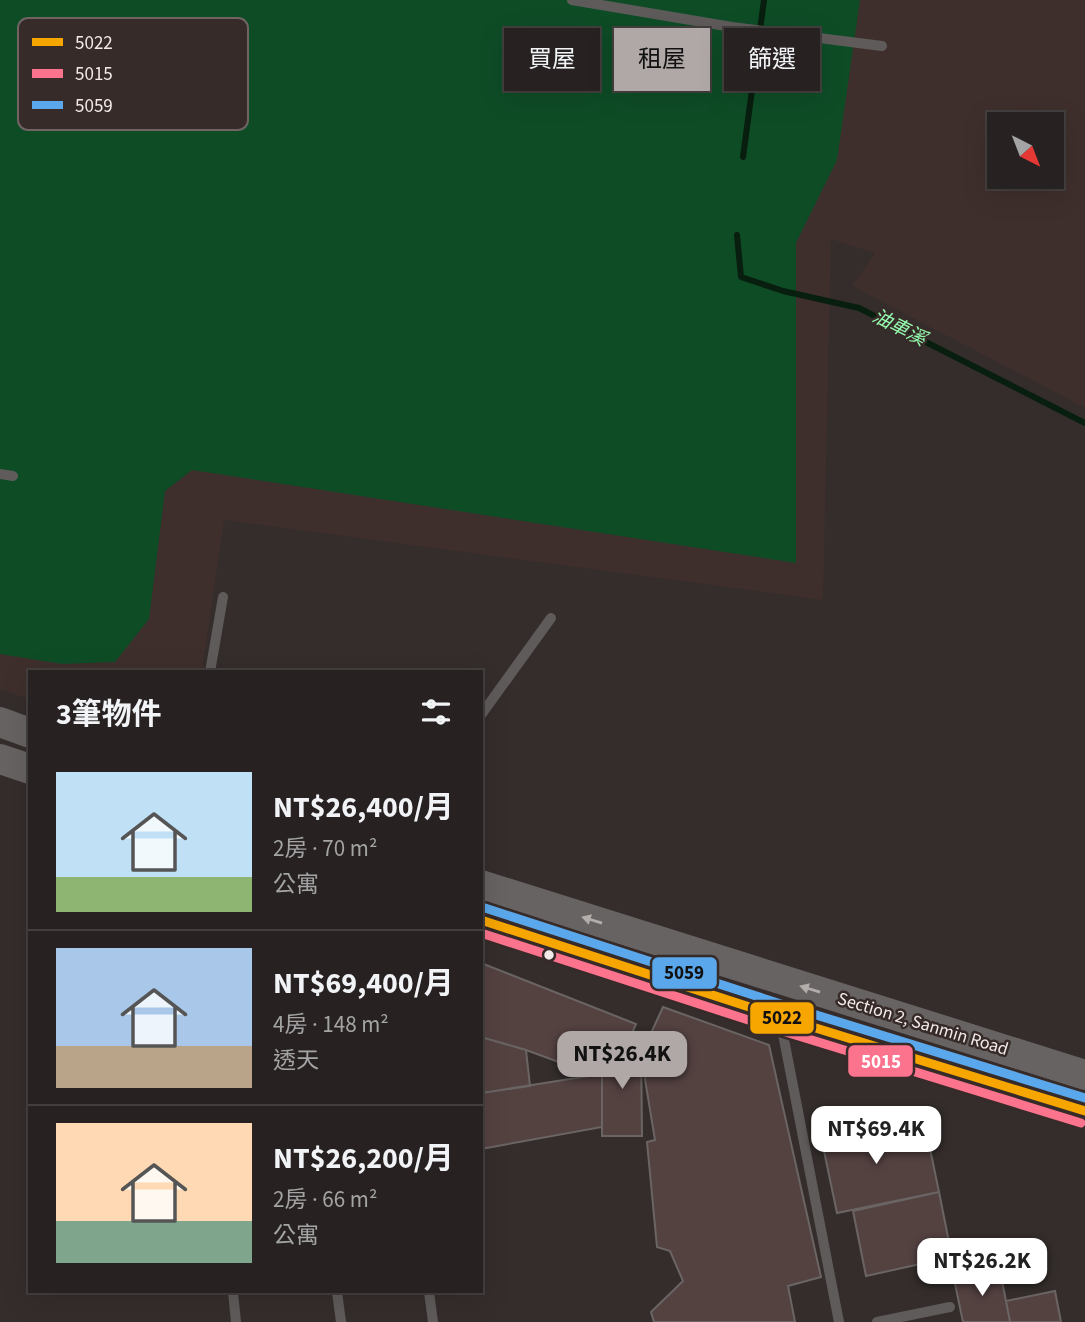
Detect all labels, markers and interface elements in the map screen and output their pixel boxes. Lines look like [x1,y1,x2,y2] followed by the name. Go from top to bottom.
[18,18,248,130] legend
[504,28,600,91] chip: 買屋
[614,28,710,91] chip: 租屋
[724,28,820,91] chip: 篩選
[75,30,113,57] text: 5022
[75,61,113,88] text: 5015
[75,93,113,120] text: 5059
[987,112,1064,189] north arrow
[987,112,1064,189] map controls
[867,303,933,354] water label: 油車溪
[56,693,162,736] text: 3筆物件
[417,693,455,731] icon: filters
[273,786,454,829] text: NT$26,400/月
[112,800,196,884] icon: home
[273,832,377,865] text: 2房 · 70 m²
[273,868,319,901] text: 公寓
[582,915,603,925] one-way arrow
[542,948,556,962] unlabelled marker
[651,956,718,990] line badge: 5059
[664,960,704,987] text: 5059
[273,962,454,1005] text: NT$69,400/月
[112,976,196,1060] icon: home
[799,983,820,993] one-way arrow
[835,986,1011,1062] street label: Section 2, Sanmin Road
[749,1001,815,1035] line badge: 5022
[762,1005,802,1032] text: 5022
[273,1008,389,1041] text: 4房 · 148 m²
[550,1032,694,1091] pin: NT$26.4K
[573,1037,671,1070] text: NT$26.4K
[273,1044,319,1077] text: 透天
[847,1044,914,1078] line badge: 5015
[861,1049,901,1076] text: 5015
[804,1106,948,1166] pin: NT$69.4K
[827,1112,925,1145] text: NT$69.4K
[273,1137,454,1180] text: NT$26,200/月
[112,1151,196,1235] icon: home
[273,1183,377,1216] text: 2房 · 66 m²
[273,1219,319,1252] text: 公寓
[910,1238,1054,1298] pin: NT$26.2K
[933,1244,1031,1277] text: NT$26.2K

